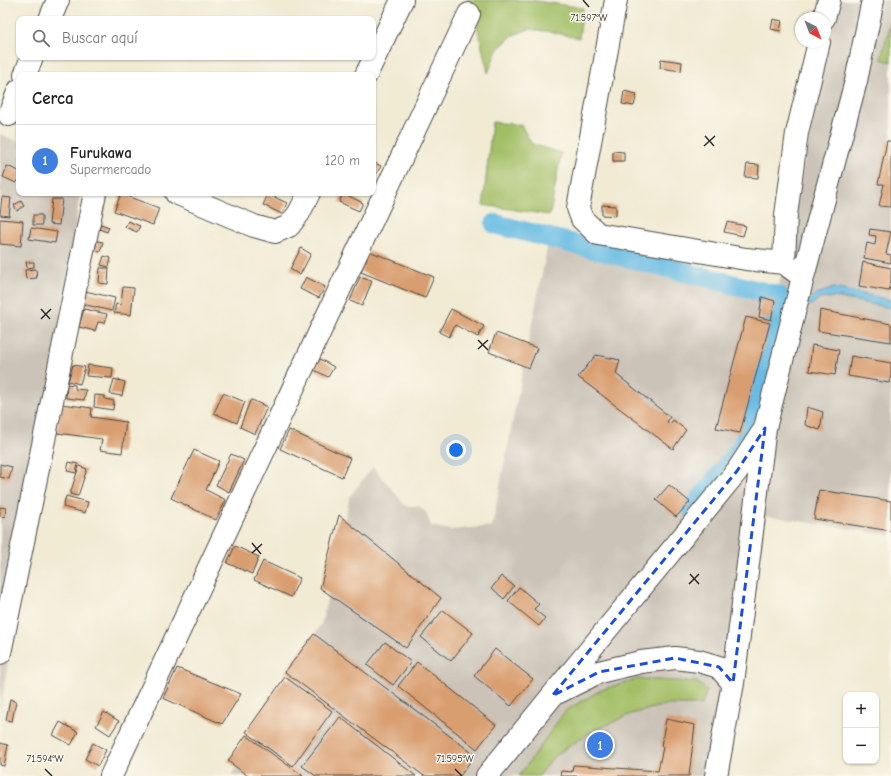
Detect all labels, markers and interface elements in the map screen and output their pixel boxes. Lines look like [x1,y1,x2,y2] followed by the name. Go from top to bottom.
[571,12,608,24] text: 71.597°W
[795,12,831,48] north arrow
[16,16,376,60] search box
[30,27,52,49] icon: search
[62,29,138,47] text: Buscar aquí
[32,89,74,108] text: Cerca
[70,144,132,162] text: Furukawa
[42,153,48,168] text: 1
[325,153,360,168] text: 120 m
[70,162,151,177] text: Supermercado
[446,440,466,460] your location
[843,692,879,764] map controls
[843,692,879,728] button: +
[843,728,879,764] button: −
[587,730,613,760] pin: 1
[27,753,64,765] text: 71.594°W
[436,753,474,765] text: 71.595°W

